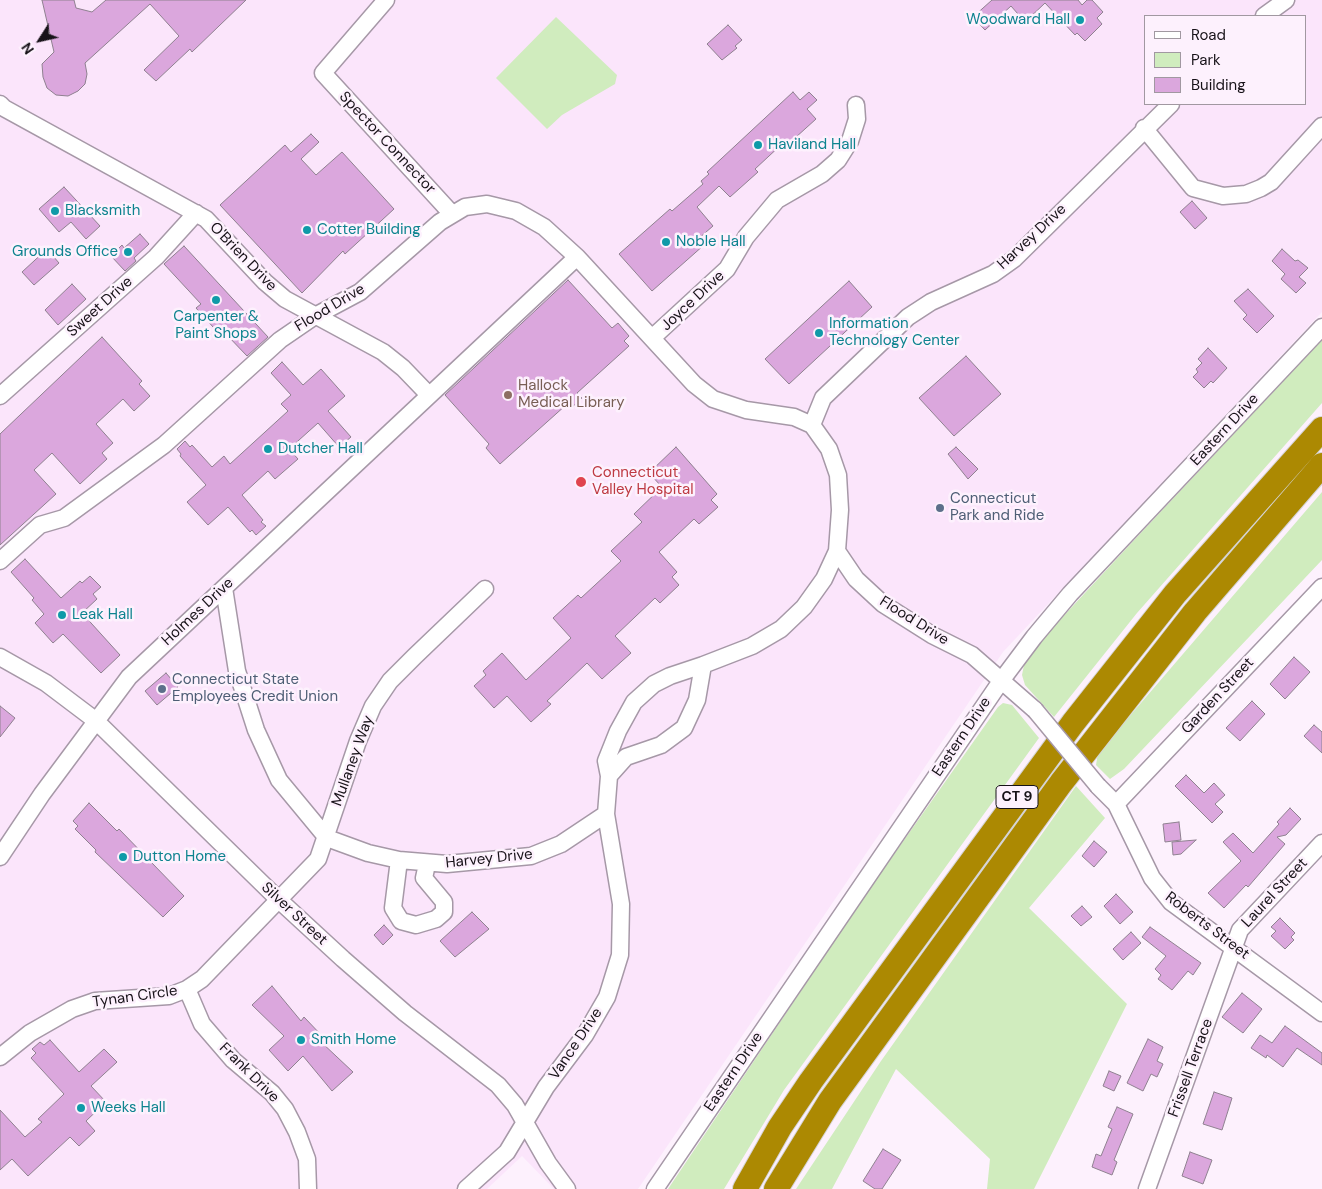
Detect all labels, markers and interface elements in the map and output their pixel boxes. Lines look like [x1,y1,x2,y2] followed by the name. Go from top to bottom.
[966,11,1070,29] place label: Woodward Hall
[1074,14,1086,26] marker: Woodward Hall
[15,15,65,65] north arrow
[1144,15,1307,105] legend
[1191,25,1226,45] text: Road
[17,39,38,58] text: N
[1191,50,1221,70] text: Park
[1191,75,1246,95] text: Building
[335,88,439,198] street label: Spector Connector
[768,136,856,154] place label: Haviland Hall
[752,139,764,151] marker: Haviland Hall
[994,201,1070,273] street label: Harvey Drive
[65,202,140,220] place label: Blacksmith
[49,205,61,217] marker: Blacksmith
[206,219,280,295] street label: O'Brien Drive
[317,221,421,239] place label: Cotter Building
[301,224,313,236] marker: Cotter Building
[676,233,746,251] place label: Noble Hall
[660,236,672,248] marker: Noble Hall
[12,243,118,261] place label: Grounds Office
[122,246,134,258] marker: Grounds Office
[658,267,728,335] street label: Joyce Drive
[63,273,137,341] street label: Sweet Drive
[292,280,368,336] street label: Flood Drive
[210,294,222,306] marker: Carpenter & Paint Shops
[173,308,259,343] place label: Carpenter & Paint Shops
[829,315,960,350] place label: Information Technology Center
[813,327,825,339] marker: Information Technology Center
[518,377,625,412] place label: Hallock Medical Library
[502,389,514,401] marker: Hallock Medical Library
[1187,390,1263,470] street label: Eastern Drive
[278,440,363,458] place label: Dutcher Hall
[262,443,274,455] marker: Dutcher Hall
[592,464,694,499] place label: Connecticut Valley Hospital
[574,475,588,489] marker: Connecticut Valley Hospital
[950,490,1044,525] place label: Connecticut Park and Ride
[934,502,946,514] marker: Connecticut Park and Ride
[158,574,238,650] street label: Holmes Drive
[876,593,952,649] street label: Flood Drive
[72,606,133,624] place label: Leak Hall
[56,609,68,621] marker: Leak Hall
[1178,654,1258,738] street label: Garden Street
[172,671,338,706] place label: Connecticut State Employees Credit Union
[156,683,168,695] marker: Connecticut State Employees Credit Union
[929,694,995,780] street label: Eastern Drive
[328,713,378,809] street label: Mullaney Way
[996,786,1038,809] road number: CT 9
[445,845,533,873] street label: Harvey Drive
[133,848,226,866] place label: Dutton Home
[117,851,129,863] marker: Dutton Home
[1238,855,1312,931] street label: Laurel Street
[257,879,331,949] street label: Silver Street
[1161,889,1253,963] street label: Roberts Street
[91,982,179,1012] street label: Tynan Circle
[545,1005,607,1083] street label: Vance Drive
[1165,1016,1217,1120] street label: Frissell Terrace
[701,1029,767,1115] street label: Eastern Drive
[311,1031,396,1049] place label: Smith Home
[295,1034,307,1046] marker: Smith Home
[215,1039,283,1107] street label: Frank Drive
[91,1099,166,1117] place label: Weeks Hall
[75,1102,87,1114] marker: Weeks Hall

